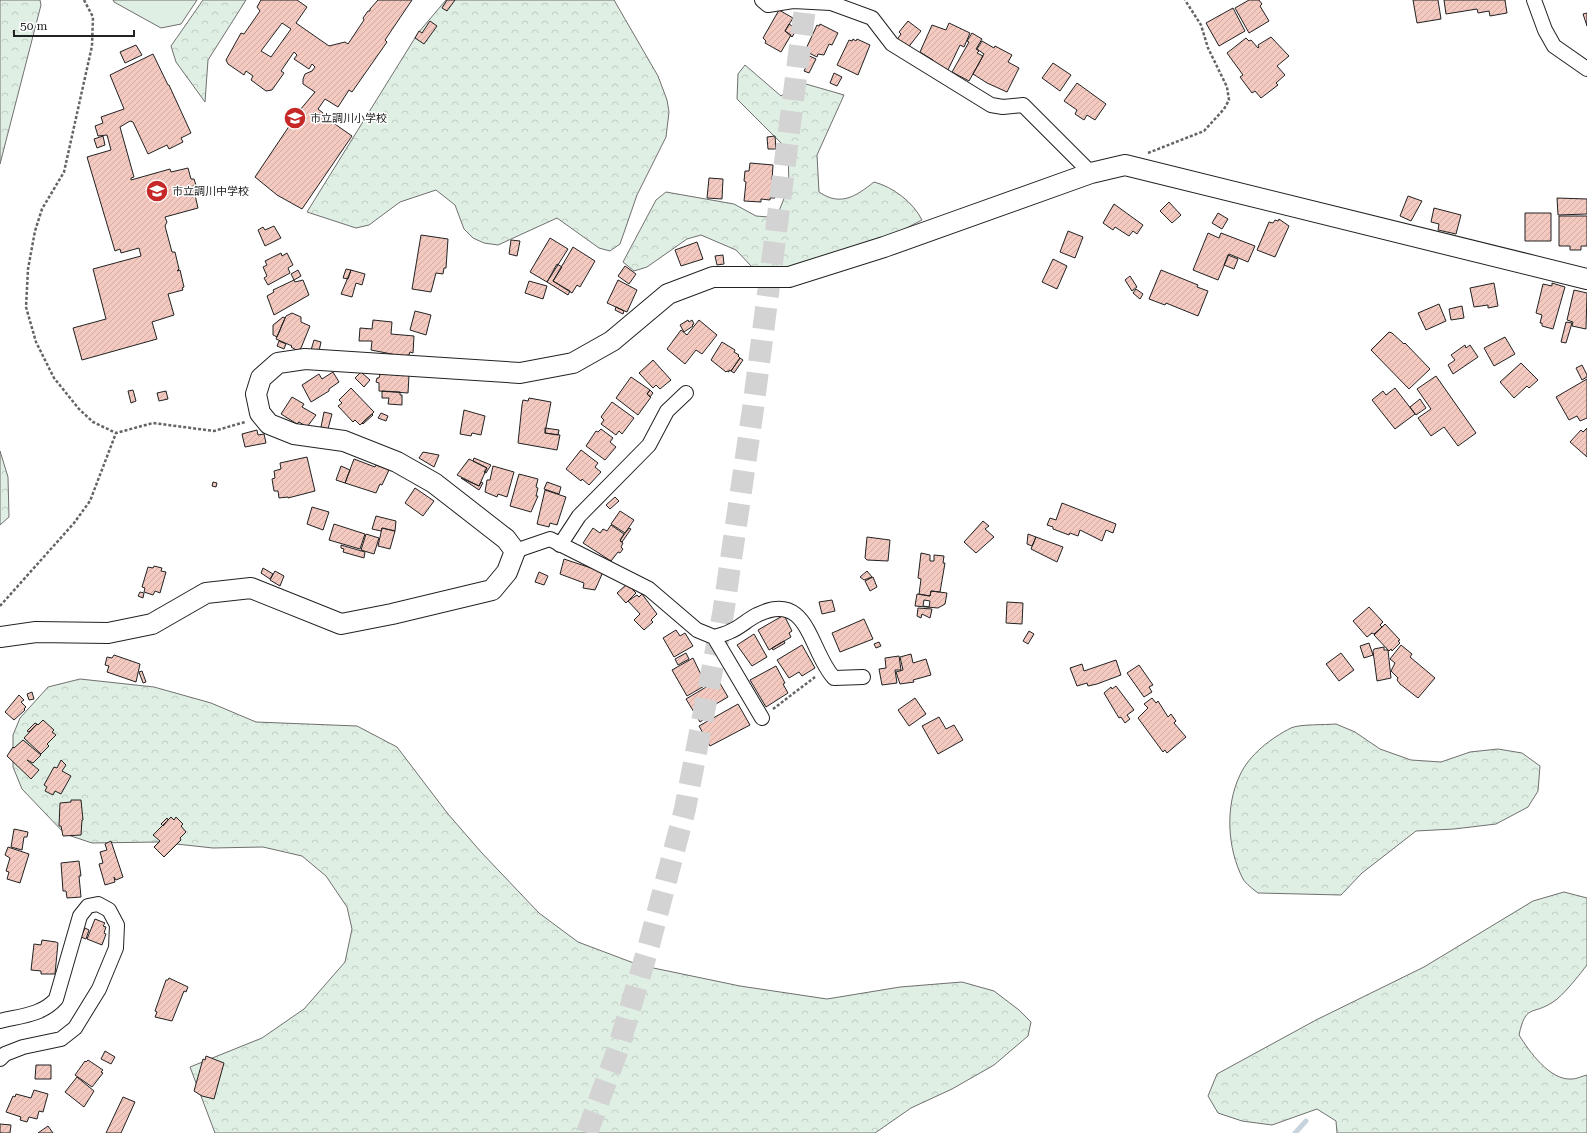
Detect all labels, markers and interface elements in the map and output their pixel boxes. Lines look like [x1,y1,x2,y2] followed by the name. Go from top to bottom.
[14,12,134,38] scale bar
[20,19,47,33] text: 50 m
[282,105,308,131] school or university icon: 市立調川小学校
[310,112,387,125] place label: 市立調川小学校
[144,178,170,204] school or university icon: 市立調川中学校
[172,185,249,198] place label: 市立調川中学校

